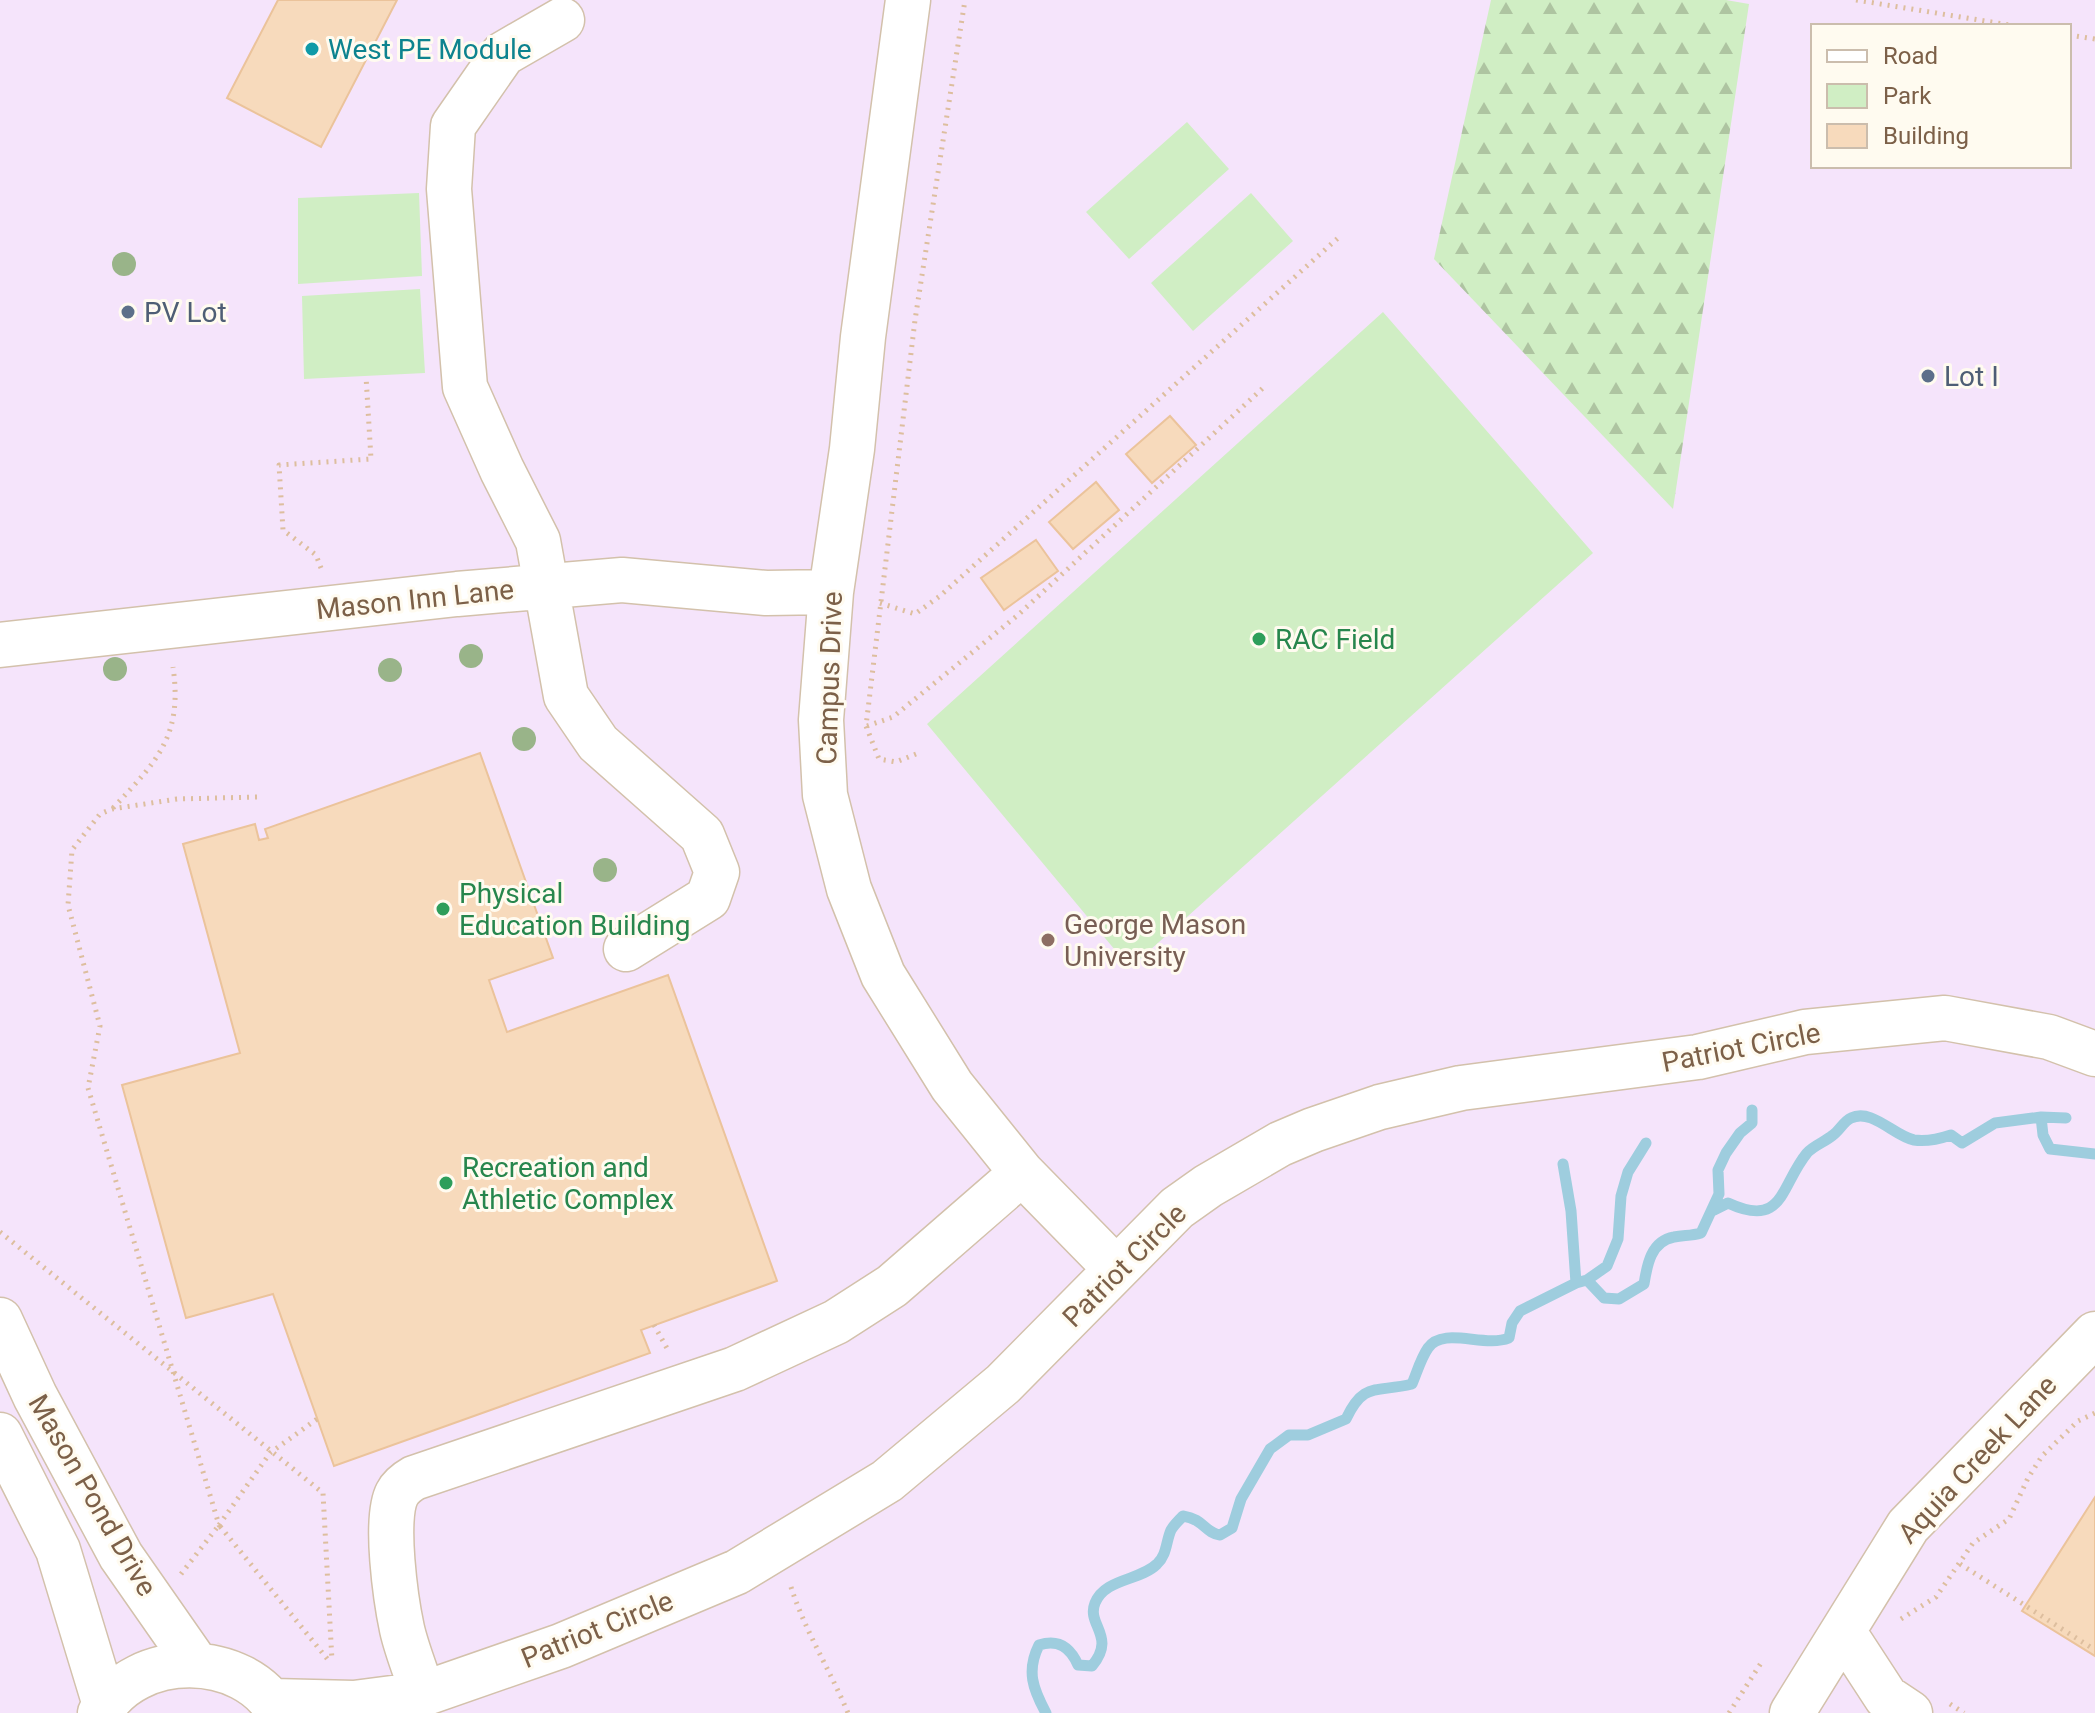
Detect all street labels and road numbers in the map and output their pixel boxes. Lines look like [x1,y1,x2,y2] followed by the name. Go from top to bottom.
[315,573,516,626] street label: Mason Inn Lane
[810,591,849,765] street label: Campus Drive
[1659,1016,1823,1079] street label: Patriot Circle
[1056,1197,1193,1334] street label: Patriot Circle
[1891,1369,2064,1550] street label: Aquia Creek Lane
[22,1389,164,1602] street label: Mason Pond Drive
[516,1584,678,1675] street label: Patriot Circle

